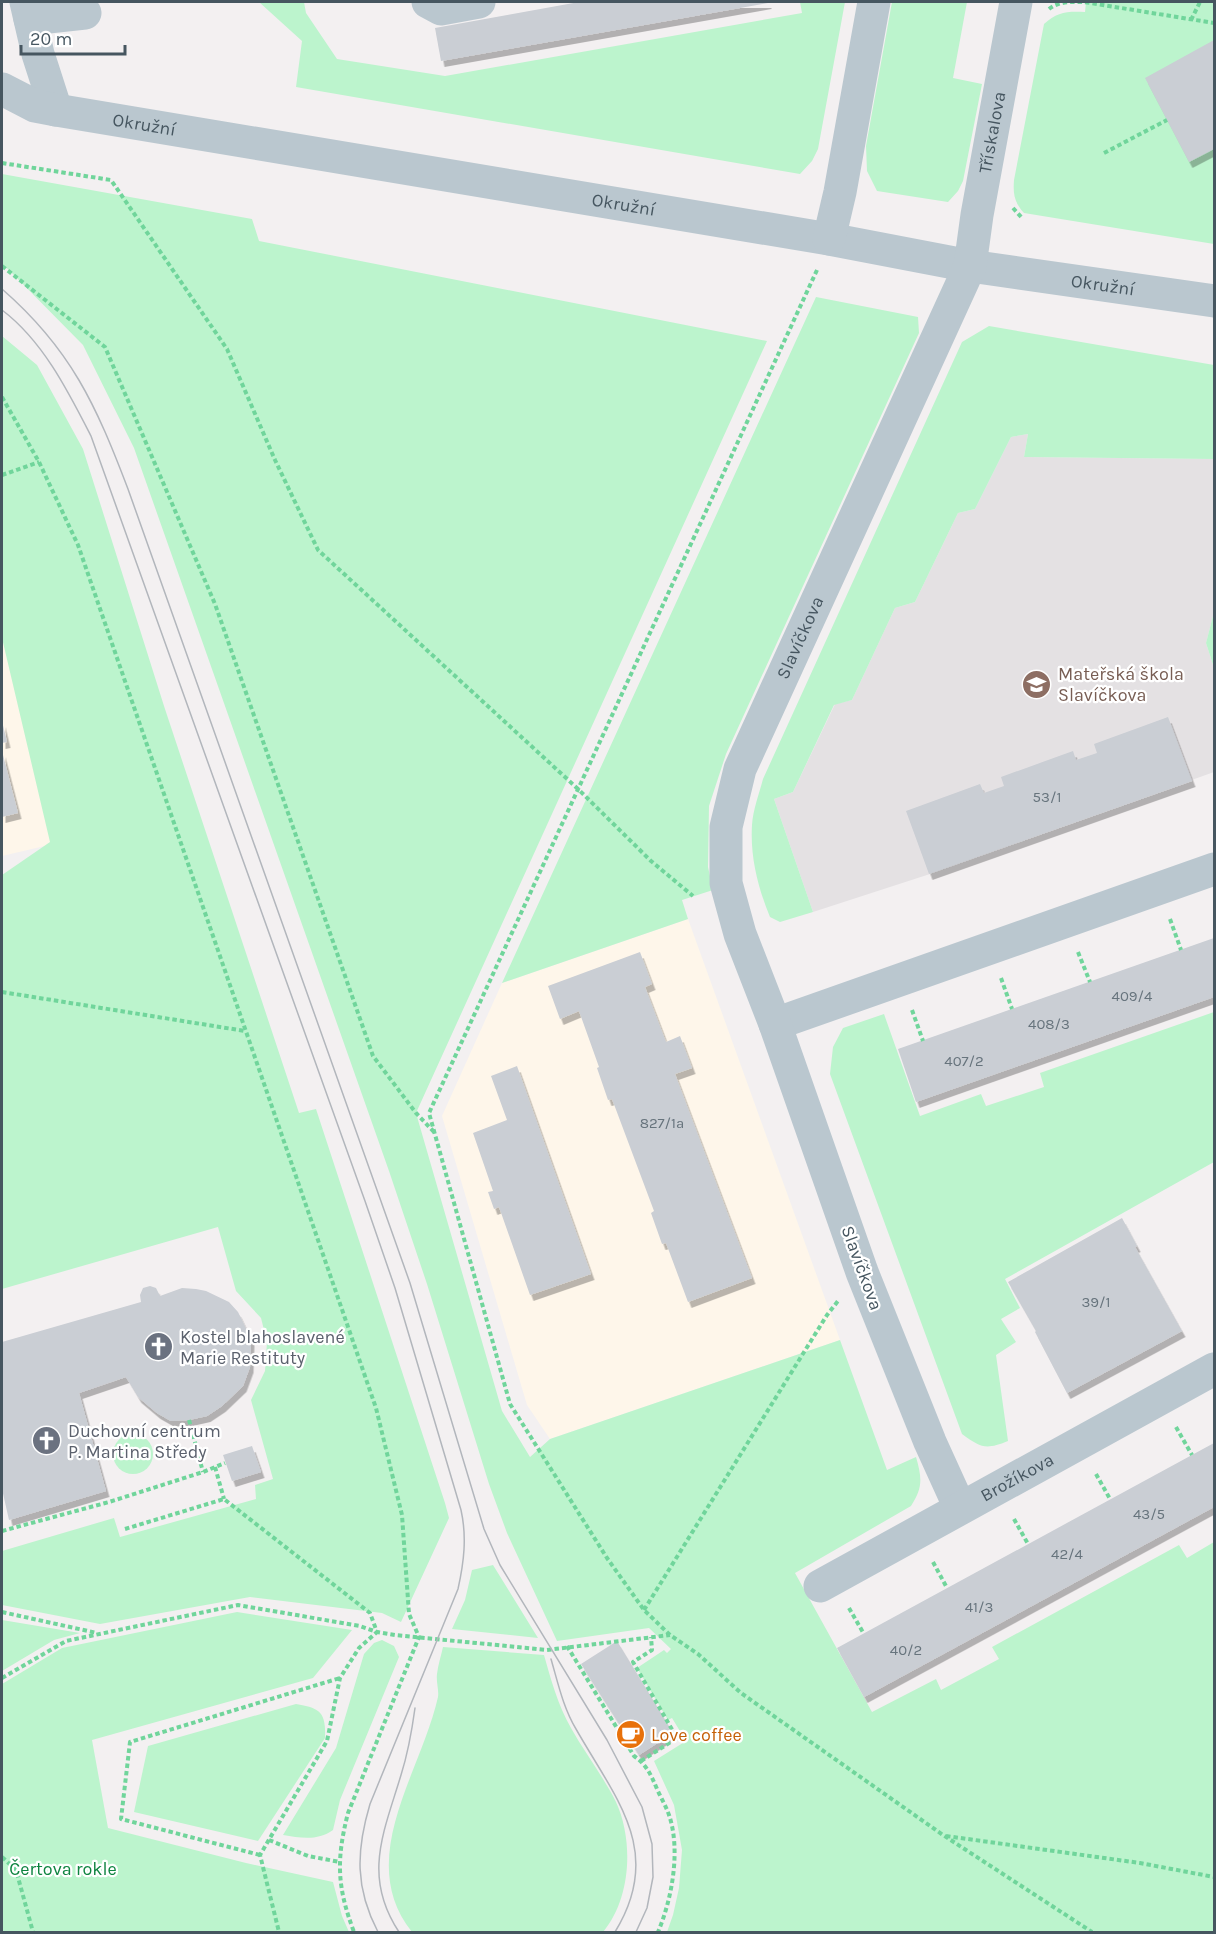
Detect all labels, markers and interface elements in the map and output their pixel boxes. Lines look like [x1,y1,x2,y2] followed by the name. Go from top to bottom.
[21,18,124,56] scale bar
[30,28,72,50] text: 20 m
[974,90,1010,175] street label: Třískalova
[111,109,178,141] street label: Okružní
[590,189,658,221] street label: Okružní
[1070,270,1137,301] street label: Okružní
[772,593,828,682] street label: Slavíčkova
[1058,663,1184,706] place label: Mateřská škola Slavíčkova
[1021,668,1053,700] school or university icon: Mateřská škola Slavíčkova
[1033,788,1061,806] house number: 53/1
[1112,987,1153,1005] house number: 409/4
[1028,1015,1070,1033] house number: 408/3
[944,1052,984,1070] house number: 407/2
[640,1114,684,1132] house number: 827/1a
[837,1223,887,1313] street label: Slavíčkova
[1082,1293,1111,1311] house number: 39/1
[180,1326,345,1369] place label: Kostel blahoslavené Marie Restituty
[143,1331,175,1363] church icon: Kostel blahoslavené Marie Restituty
[68,1420,221,1463] place label: Duchovní centrum P. Martina Středy
[31,1425,63,1457] church icon: Duchovní centrum P. Martina Středy
[977,1448,1058,1506] street label: Brožíkova
[1133,1505,1165,1523] house number: 43/5
[1051,1545,1084,1563] house number: 42/4
[965,1598,993,1616] house number: 41/3
[890,1641,922,1659] house number: 40/2
[614,1719,646,1751] cafe icon: Love coffee
[651,1724,742,1746] place label: Love coffee
[9,1858,117,1880] park label: Čertova rokle

